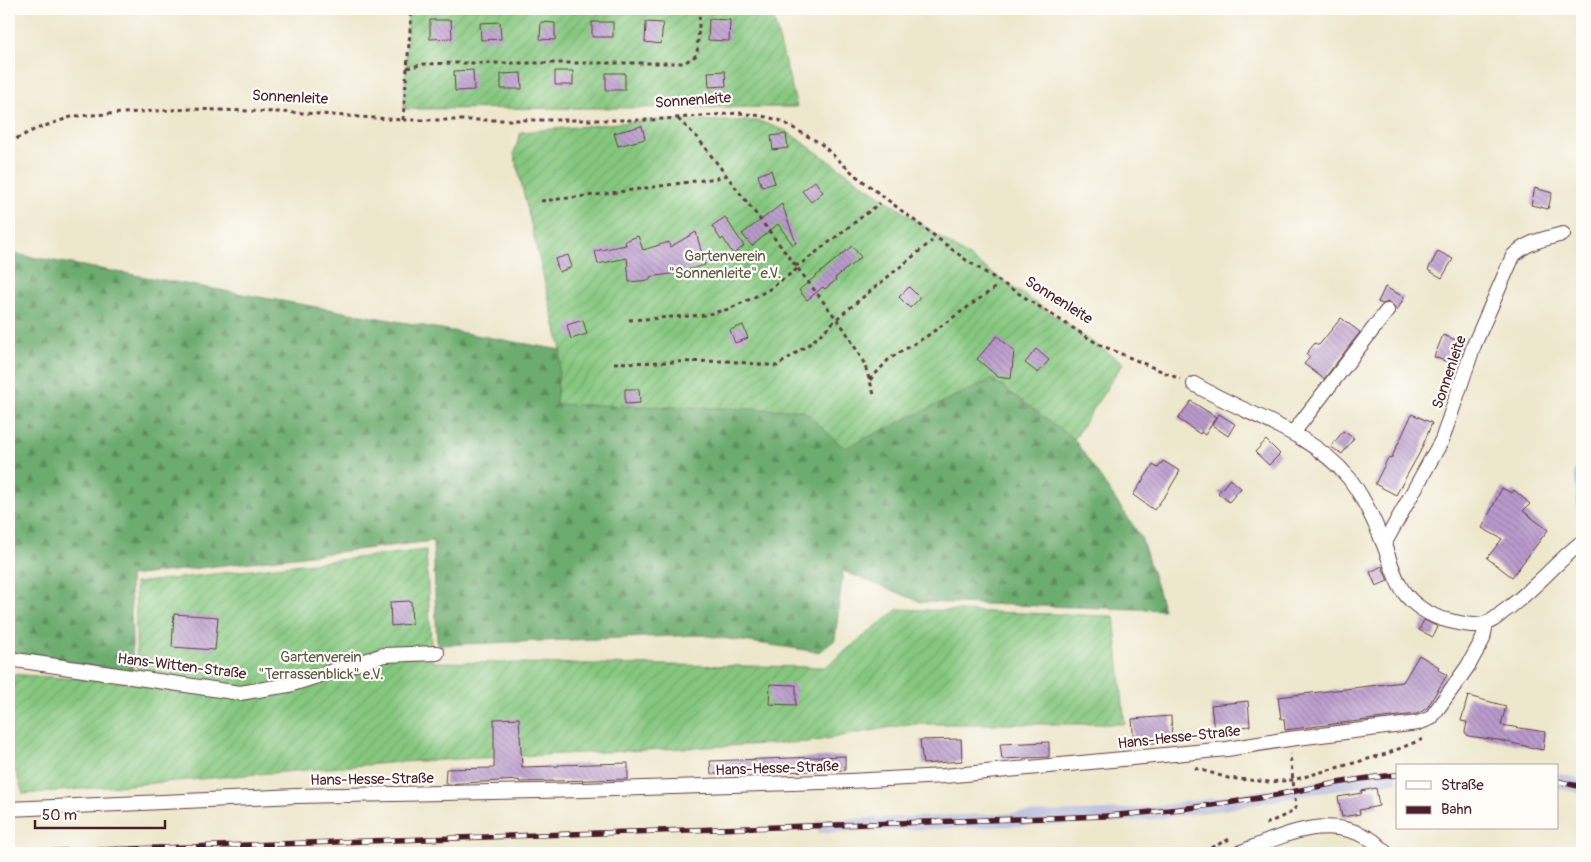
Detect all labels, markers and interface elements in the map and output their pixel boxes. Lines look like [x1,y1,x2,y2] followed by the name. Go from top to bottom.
[251,86,329,109] street label: Sonnenleite
[654,88,732,113] street label: Sonnenleite
[669,247,781,283] park label: Gartenverein "Sonnenleite" e.V.
[1021,272,1097,329] street label: Sonnenleite
[1428,332,1471,411] street label: Sonnenleite
[258,648,384,684] park label: Gartenverein "Terrassenblick" e.V.
[116,649,248,684] street label: Hans-Witten-Straße
[1117,722,1242,753] street label: Hans-Hesse-Straße
[715,757,840,780] street label: Hans-Hesse-Straße
[1396,764,1558,830] legend
[310,769,435,790] street label: Hans-Hesse-Straße
[1441,776,1484,795] text: Straße
[35,797,165,829] scale bar
[1441,800,1472,819] text: Bahn
[42,806,77,825] text: 50 m

